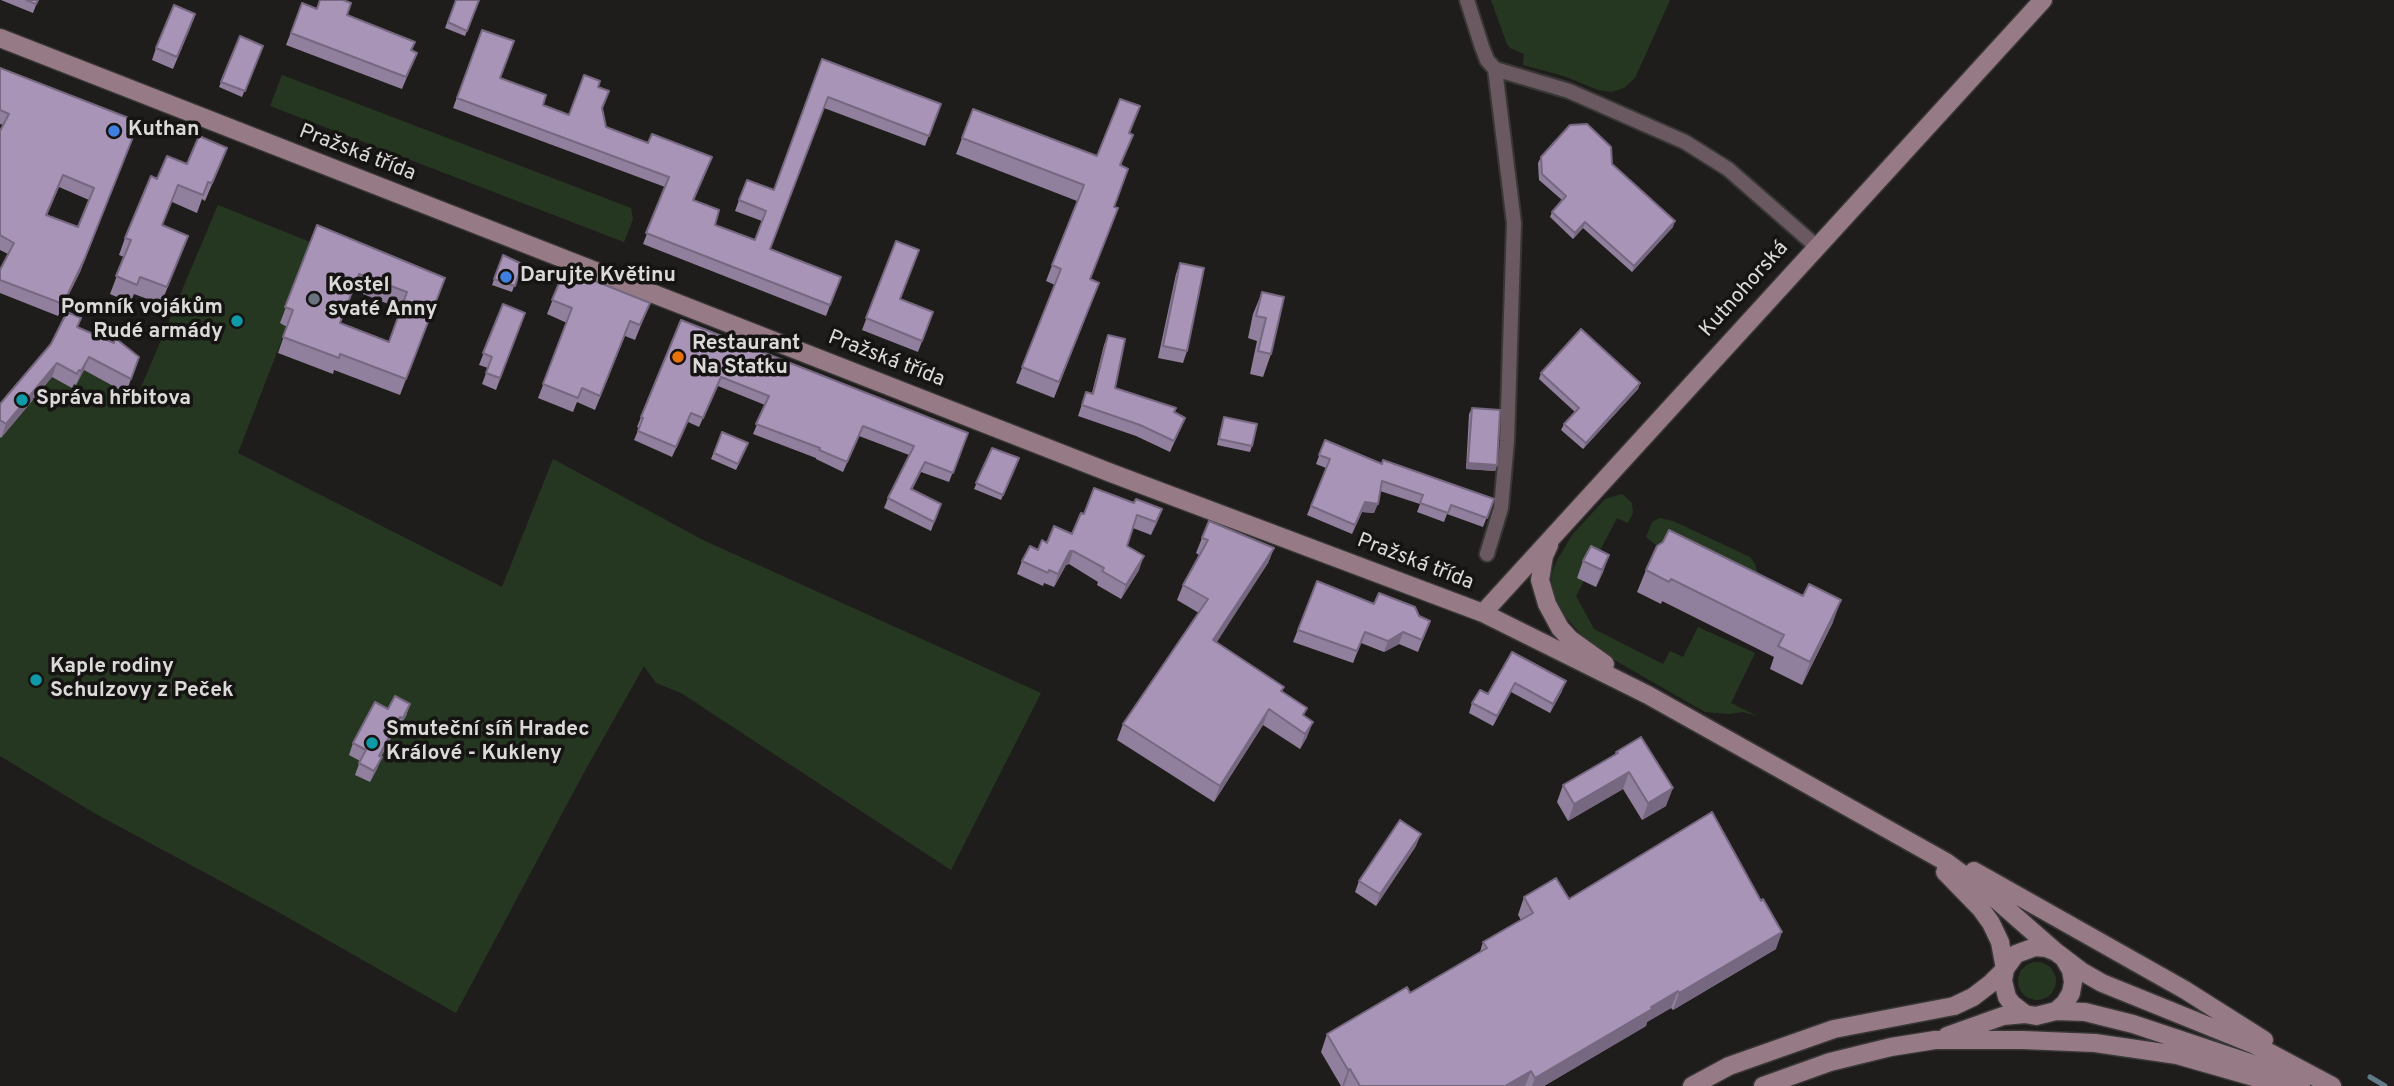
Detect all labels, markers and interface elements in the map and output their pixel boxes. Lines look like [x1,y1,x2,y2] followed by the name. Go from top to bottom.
[128,118,199,144] place label: Kuthan
[295,120,419,188] street label: Pražská třída
[106,123,122,139] marker: Kuthan
[1695,237,1795,343] street label: Kutnohorská
[520,264,676,290] place label: Darujte Květinu
[498,269,514,285] marker: Darujte Květinu
[328,274,437,324] place label: Kostel svaté Anny
[306,291,322,307] marker: Kostel svaté Anny
[61,296,223,346] place label: Pomník vojákům Rudé armády
[229,313,245,329] marker: Pomník vojákům Rudé armády
[824,326,948,394] street label: Pražská třída
[692,332,800,382] place label: Restaurant Na Statku
[670,349,686,365] marker: Restaurant Na Statku
[36,387,191,413] place label: Správa hřbitova
[14,392,30,408] marker: Správa hřbitova
[1353,529,1477,597] street label: Pražská třída
[50,655,234,705] place label: Kaple rodiny Schulzovy z Peček
[28,672,44,688] marker: Kaple rodiny Schulzovy z Peček
[386,718,590,768] place label: Smuteční síň Hradec Králové - Kukleny
[364,735,380,751] marker: Smuteční síň Hradec Králové - Kukleny

